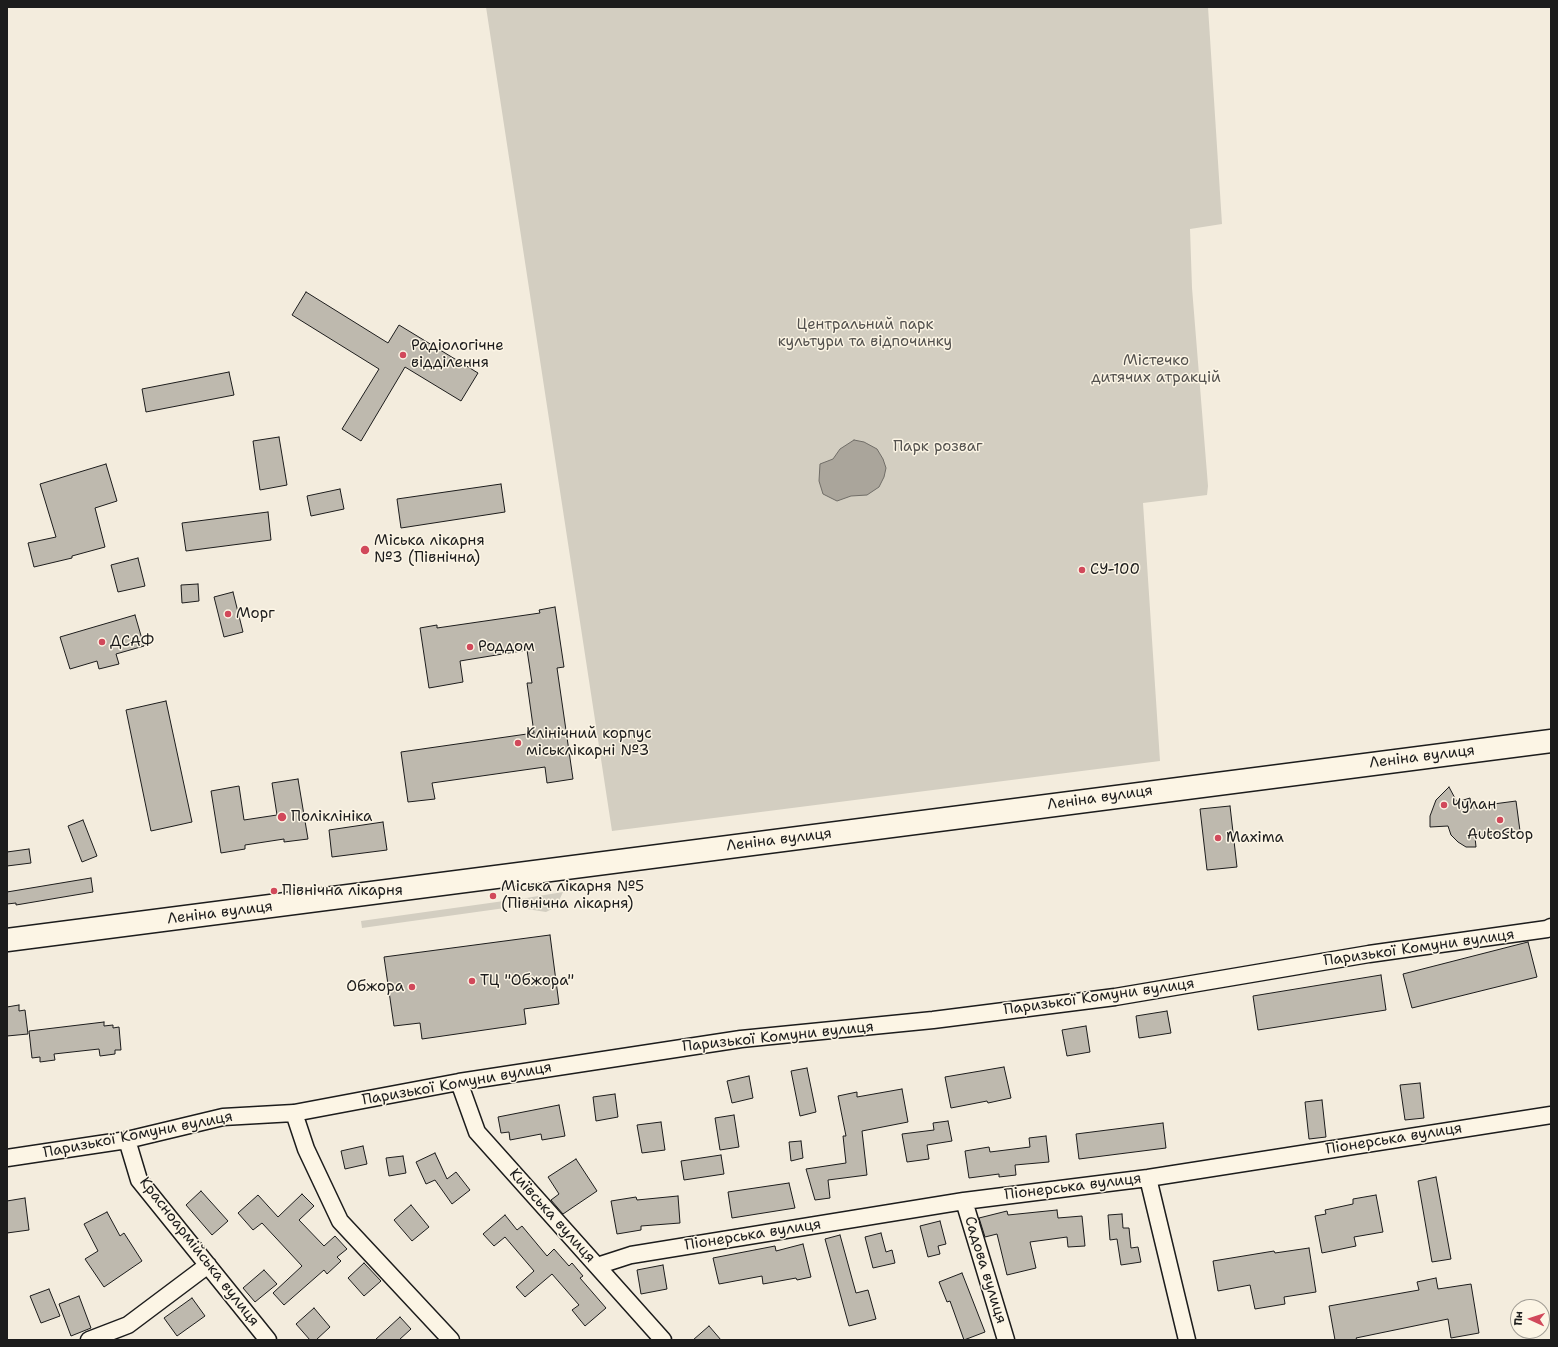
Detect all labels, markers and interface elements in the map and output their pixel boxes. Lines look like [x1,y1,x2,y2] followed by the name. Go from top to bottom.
[778,316,952,351] park label: Центральний парк культури та відпочинку
[411,337,504,372] place label: Радіологічне відділення
[398,350,408,360] marker: Радіологічне відділення
[1091,352,1221,387] park label: Містечко дитячих атракцій
[893,438,983,456] park label: Парк розваг
[374,532,485,567] place label: Міська лікарня №3 (Північна)
[359,544,371,556] marker: Міська лікарня №3 (Північна)
[1090,561,1140,579] place label: СУ-100
[1077,565,1087,575] marker: СУ-100
[236,605,275,623] place label: Морг
[223,609,233,619] marker: Морг
[110,633,154,651] place label: ДСАФ
[97,637,107,647] marker: ДСАФ
[478,638,535,656] place label: Роддом
[465,642,475,652] marker: Роддом
[526,725,652,760] place label: Клінічний корпус міськлікарні №3
[513,738,523,748] marker: Клінічний корпус міськлікарні №3
[1368,742,1476,772] street label: Леніна вулиця
[1046,782,1154,814] street label: Леніна вулиця
[1452,796,1496,814] place label: Чулан
[1439,800,1449,810] marker: Чулан
[291,808,372,826] place label: Поліклініка
[276,811,288,823] marker: Поліклініка
[1495,815,1505,825] marker: AutoStop
[725,825,833,855] street label: Леніна вулиця
[1467,826,1533,844] place label: AutoStop
[1226,829,1284,847] place label: Maxima
[1213,833,1223,843] marker: Maxima
[501,878,644,913] place label: Міська лікарня №5 (Північна лікарня)
[282,882,403,900] place label: Північна лікарня
[269,886,279,896] marker: Північна лікарня
[488,891,498,901] marker: Міська лікарня №5 (Північна лікарня)
[166,898,274,928] street label: Леніна вулиця
[1322,926,1516,970] street label: Паризької Комуни вулиця
[480,972,574,990] place label: ТЦ "Обжора"
[1002,975,1196,1019] street label: Паризької Комуни вулиця
[467,976,477,986] marker: ТЦ "Обжора"
[346,978,404,996] place label: Обжора
[407,982,417,992] marker: Обжора
[681,1018,875,1056] street label: Паризької Комуни вулиця
[361,1058,553,1110] street label: Паризької Комуни вулиця
[42,1108,234,1162] street label: Паризької Комуни вулиця
[1324,1119,1464,1159] street label: Піонерська вулиця
[505,1165,599,1267] street label: Київська вулиця
[1003,1170,1143,1204] street label: Піонерська вулиця
[135,1174,263,1330] street label: Красноармійська вулиця
[960,1214,1010,1326] street label: Садова вулиця
[683,1215,823,1255] street label: Піонерська вулиця
[1510,1299,1550,1339] north arrow
[1511,1311,1526,1326] text: Пн

